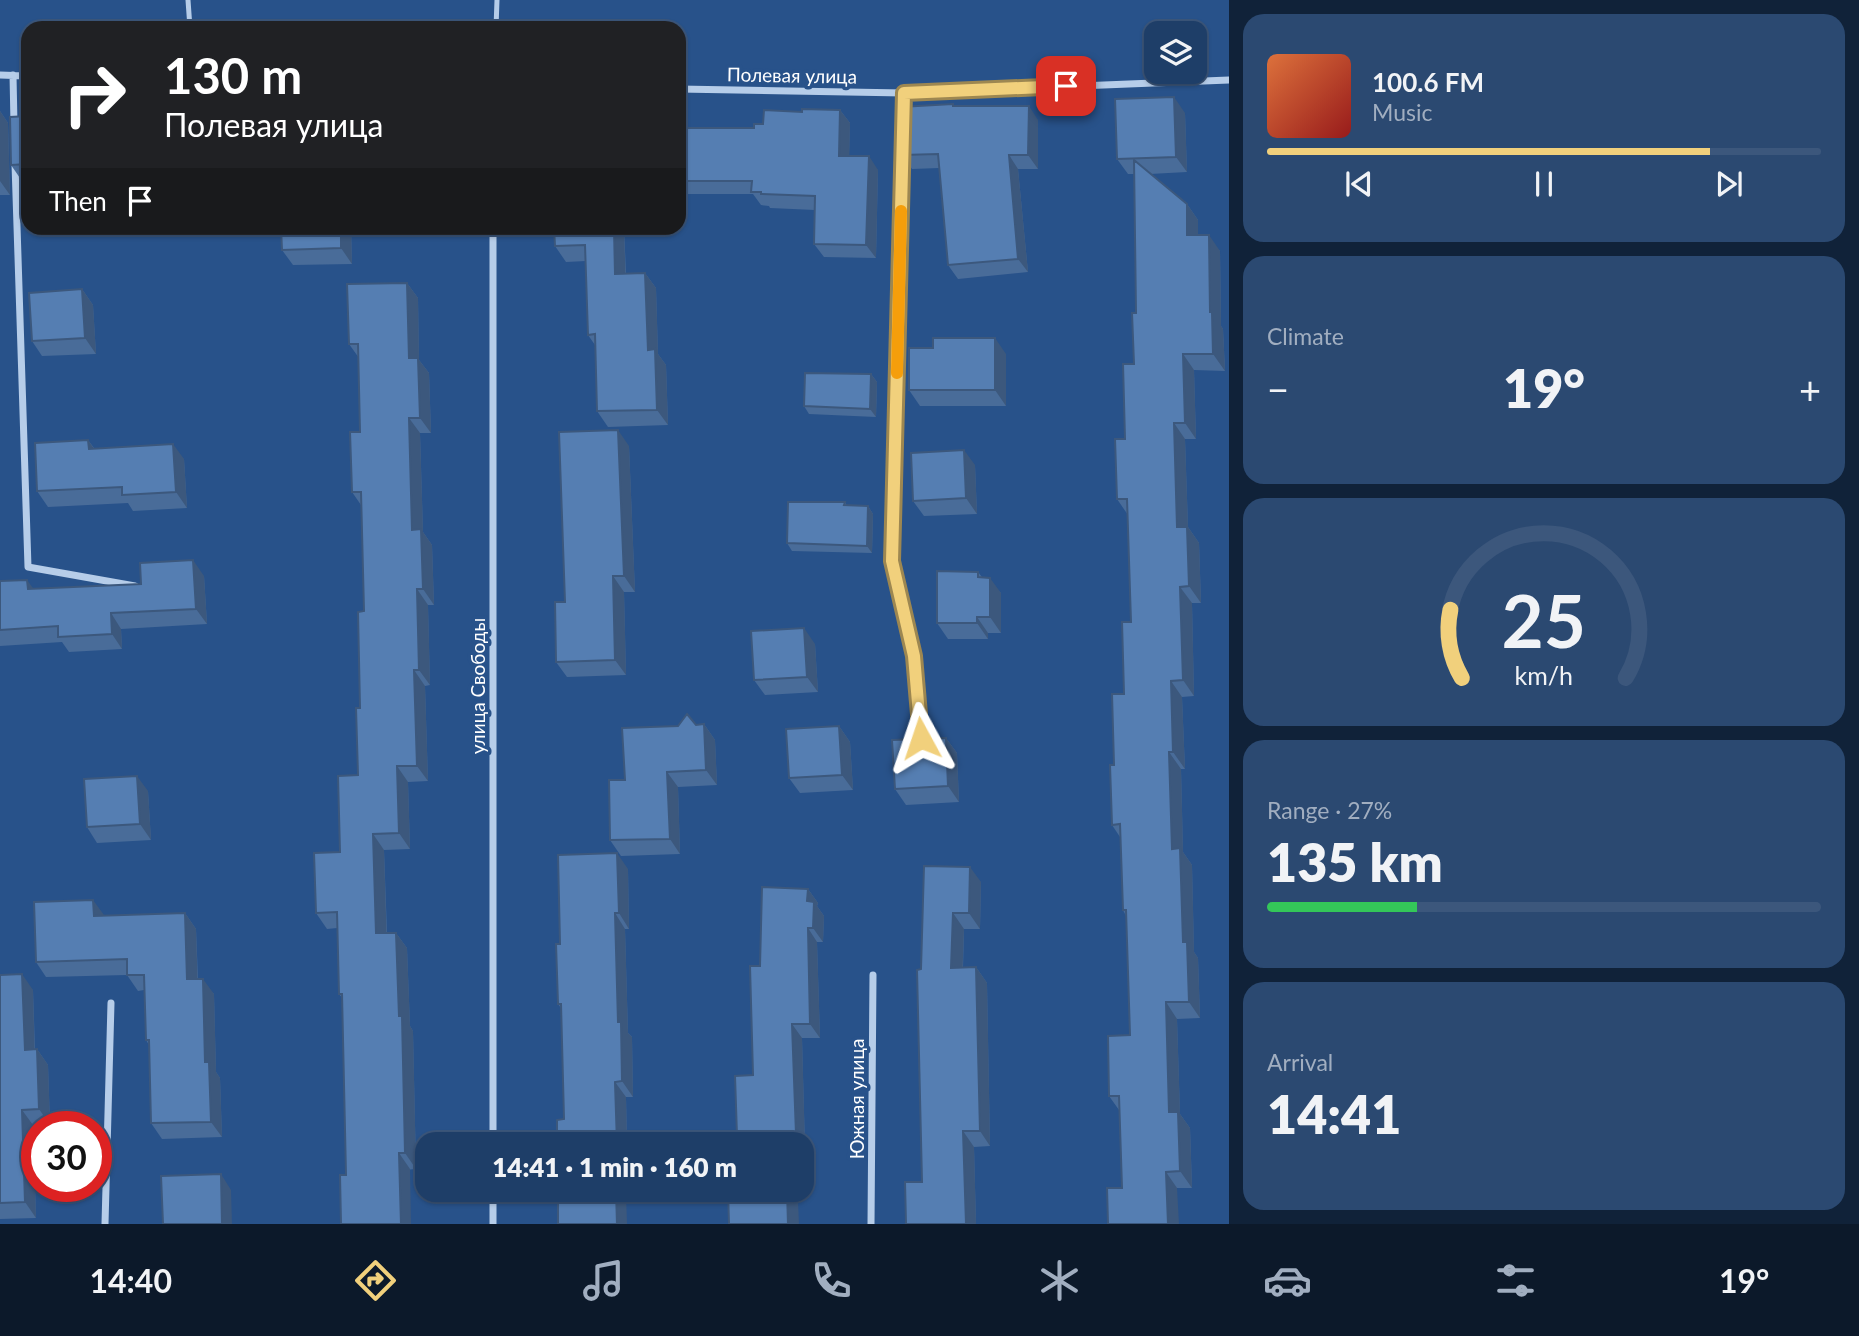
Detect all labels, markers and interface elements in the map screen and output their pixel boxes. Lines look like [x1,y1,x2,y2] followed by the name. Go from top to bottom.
[1144,21,1207,84] map controls
[1144,21,1207,84] button: layers
[164,46,302,104] text: 130 m
[49,49,140,140] icon: right
[1036,56,1096,116] pin
[727,62,857,88] street label: Полевая улица
[1372,66,1484,98] text: 100.6 FM
[1047,67,1085,105] icon: arrive
[1372,98,1432,126] text: Music
[164,105,384,144] text: Полевая улица
[1340,165,1378,203] icon: previous
[1525,165,1563,203] icon: pause
[1710,165,1748,203] icon: next
[121,182,159,220] icon: arrive
[49,185,107,217] text: Then
[1267,322,1344,350] text: Climate
[1503,357,1585,419] text: 19°
[1267,366,1289,412] text: −
[1799,366,1821,412] text: +
[1502,576,1586,664] text: 25
[466,618,489,754] street label: улица Свободы
[1515,660,1573,690] text: km/h
[884,701,958,775] position arrow
[1267,796,1392,824] text: Range · 27%
[1267,831,1443,893] text: 135 km
[845,1039,868,1159] street label: Южная улица
[1267,1048,1333,1076] text: Arrival
[1267,1083,1401,1145] text: 14:41
[21,1111,112,1202] speed limit sign: 30
[492,1151,737,1183] text: 14:41 · 1 min · 160 m
[351,1256,400,1305] icon: directions
[579,1256,628,1305] icon: music
[807,1256,856,1305] icon: phone
[1035,1256,1084,1305] icon: climate
[1263,1256,1312,1305] icon: car
[1491,1256,1540,1305] icon: filters
[90,1261,172,1300] text: 14:40
[1719,1261,1769,1300] text: 19°

